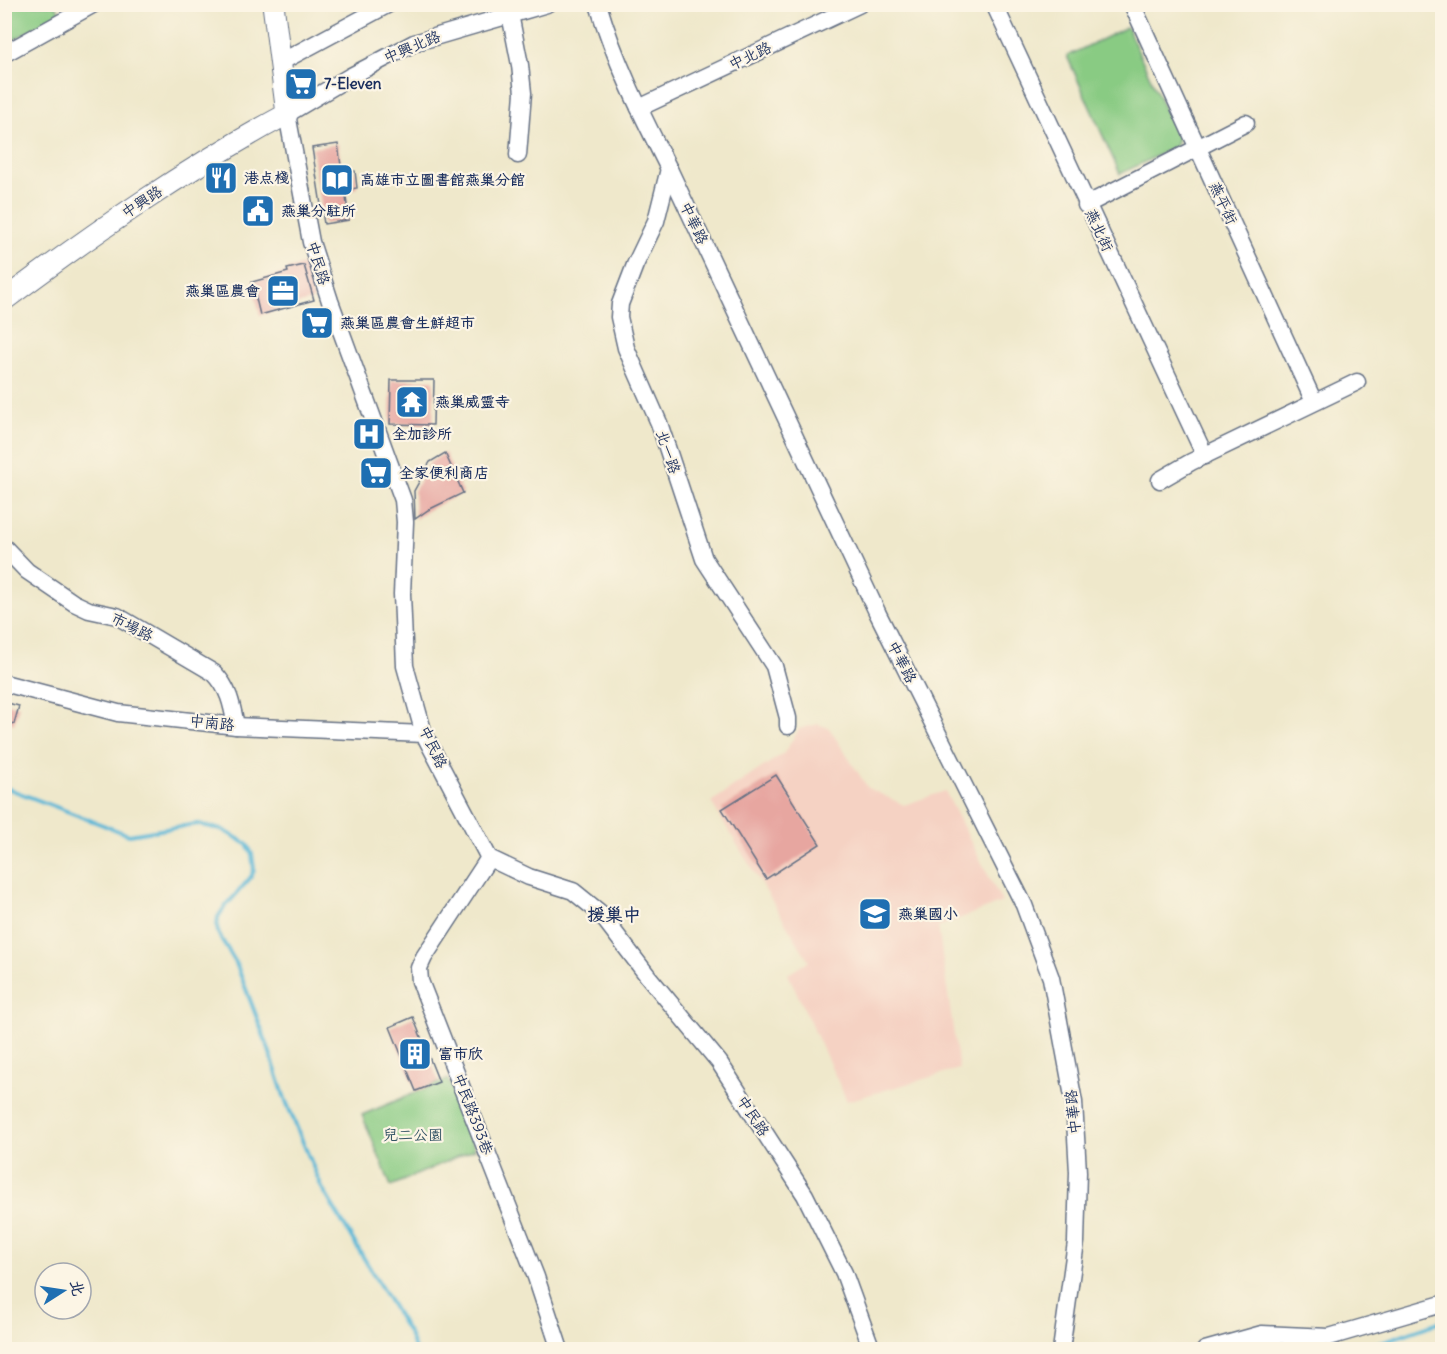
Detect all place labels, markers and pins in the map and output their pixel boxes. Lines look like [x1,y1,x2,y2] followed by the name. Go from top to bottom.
[283,66,319,102] supermarket icon: 7-Eleven
[324,74,382,93] place label: 7-Eleven
[203,160,239,196] restaurant icon: 港点棧
[319,162,355,198] library icon: 高雄市立圖書館燕巢分館
[244,168,289,187] place label: 港点棧
[360,170,525,189] place label: 高雄市立圖書館燕巢分館
[240,193,276,229] public building icon: 燕巢分駐所
[281,201,356,220] place label: 燕巢分駐所
[265,273,301,309] office icon: 燕巢區農會
[185,281,260,300] place label: 燕巢區農會
[299,305,335,341] supermarket icon: 燕巢區農會生鮮超市
[340,313,475,332] place label: 燕巢區農會生鮮超市
[394,384,430,420] temple icon: 燕巢威靈寺
[435,392,510,411] place label: 燕巢威靈寺
[351,416,387,452] hospital icon: 全加診所
[392,424,452,443] place label: 全加診所
[358,455,394,491] supermarket icon: 全家便利商店
[399,463,489,482] place label: 全家便利商店
[857,896,893,932] school or university icon: 燕巢國小
[898,904,958,923] place label: 燕巢國小
[397,1036,433,1072] building icon: 富市欣
[438,1044,483,1063] place label: 富市欣

